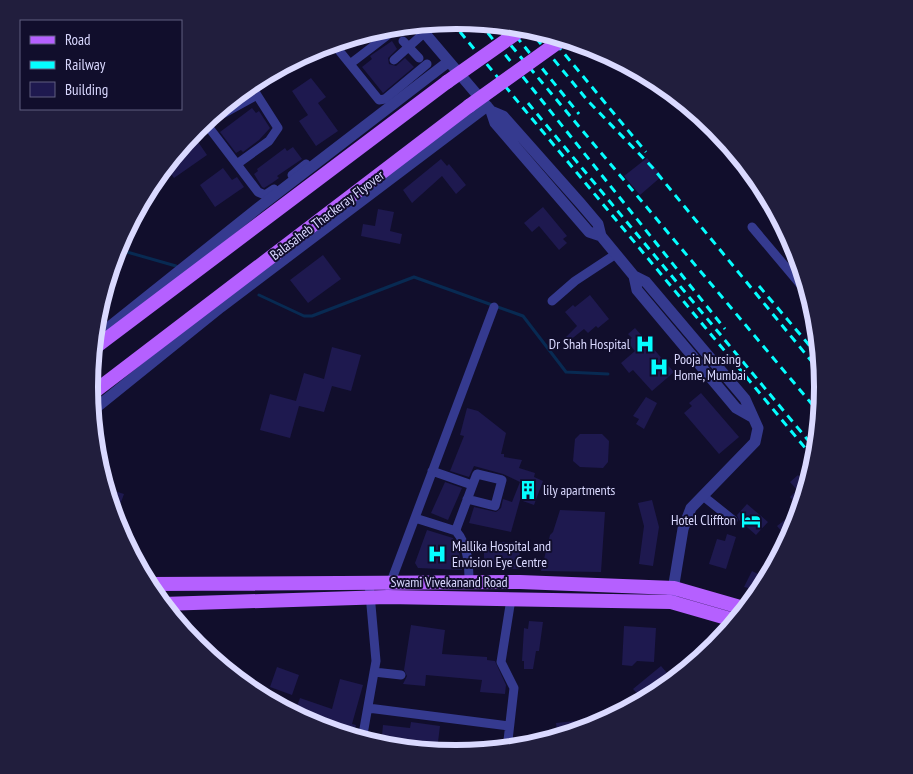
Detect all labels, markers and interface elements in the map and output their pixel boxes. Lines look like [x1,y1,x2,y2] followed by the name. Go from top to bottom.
[20,20,182,110] legend
[65,30,91,49] text: Road
[65,55,106,74] text: Railway
[65,80,108,99] text: Building
[266,166,388,264] street label: Balasaheb Thackeray Flyover
[634,333,656,355] hospital icon: Dr Shah Hospital
[549,335,631,353] place label: Dr Shah Hospital
[674,350,746,384] place label: Pooja Nursing Home, Mumbai
[648,356,670,378] hospital icon: Pooja Nursing Home, Mumbai
[517,479,539,501] building icon: lily apartments
[543,481,616,499] place label: lily apartments
[740,509,762,531] hotel icon: Hotel Cliffton
[671,511,736,529] place label: Hotel Cliffton
[452,537,551,571] place label: Mallika Hospital and Envision Eye Centre
[426,543,448,565] hospital icon: Mallika Hospital and Envision Eye Centre
[390,573,508,591] street label: Swami Vivekanand Road

